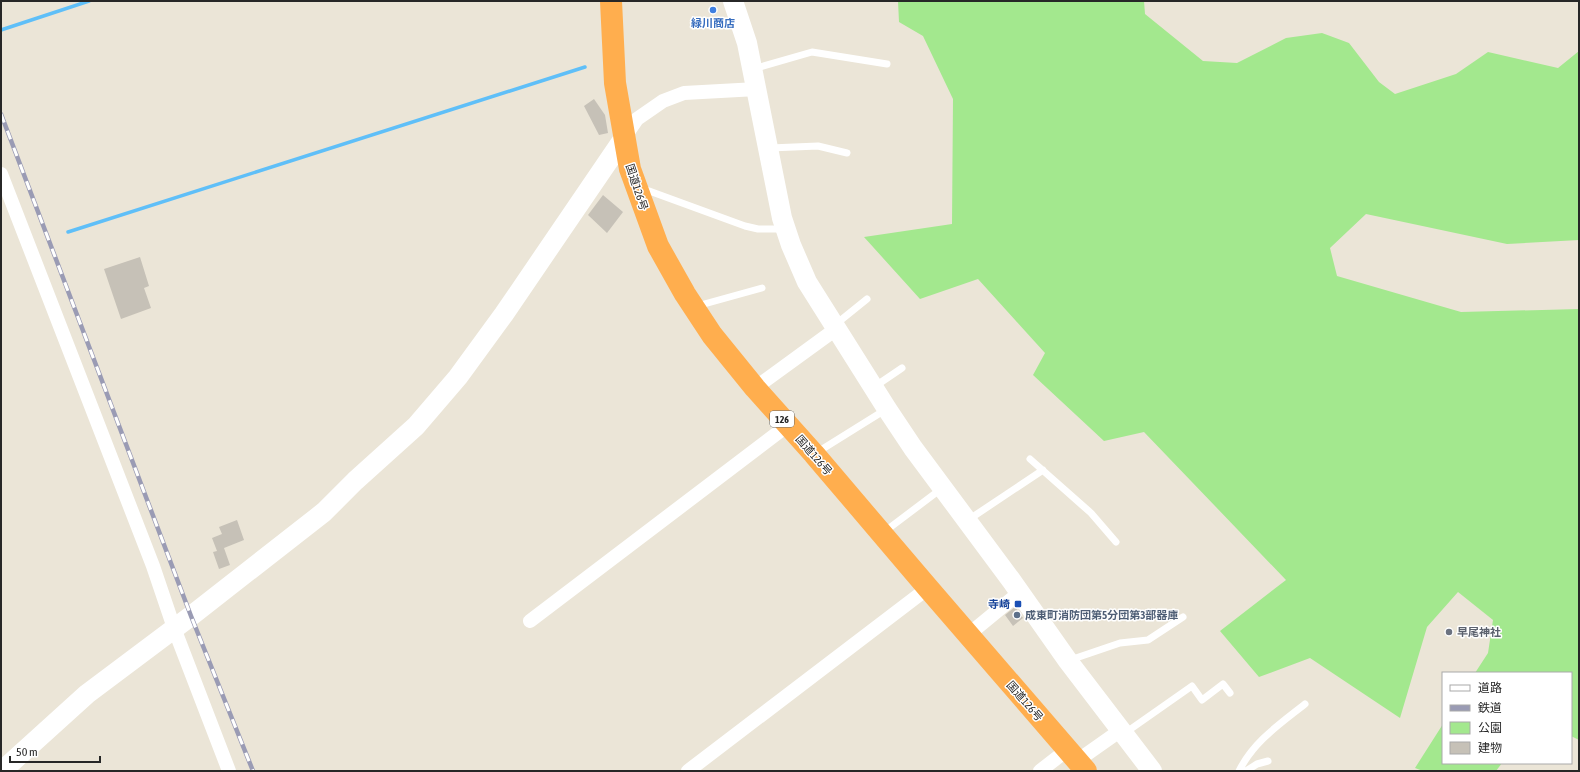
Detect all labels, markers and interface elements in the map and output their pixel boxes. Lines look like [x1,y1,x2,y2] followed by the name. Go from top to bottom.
[708,5,718,15] marker: 緑川商店
[691,17,735,29] place label: 緑川商店
[624,162,650,212] street label: 国道126号
[770,411,794,427] road number: 126
[794,433,834,477] street label: 国道126号
[988,598,1010,610] place label: 寺崎
[1013,599,1023,609] marker: 寺崎
[1025,609,1178,621] place label: 成東町消防団第5分団第3部器庫
[1012,610,1022,620] marker: 成東町消防団第5分団第3部器庫
[1457,626,1501,638] place label: 早尾神社
[1444,627,1454,637] marker: 早尾神社
[1442,672,1572,764] legend
[1005,679,1045,723] street label: 国道126号
[1478,681,1502,695] text: 道路
[1478,701,1502,715] text: 鉄道
[1478,721,1502,735] text: 公園
[10,738,100,764] scale bar
[1478,741,1502,755] text: 建物
[16,745,38,759] text: 50 m

